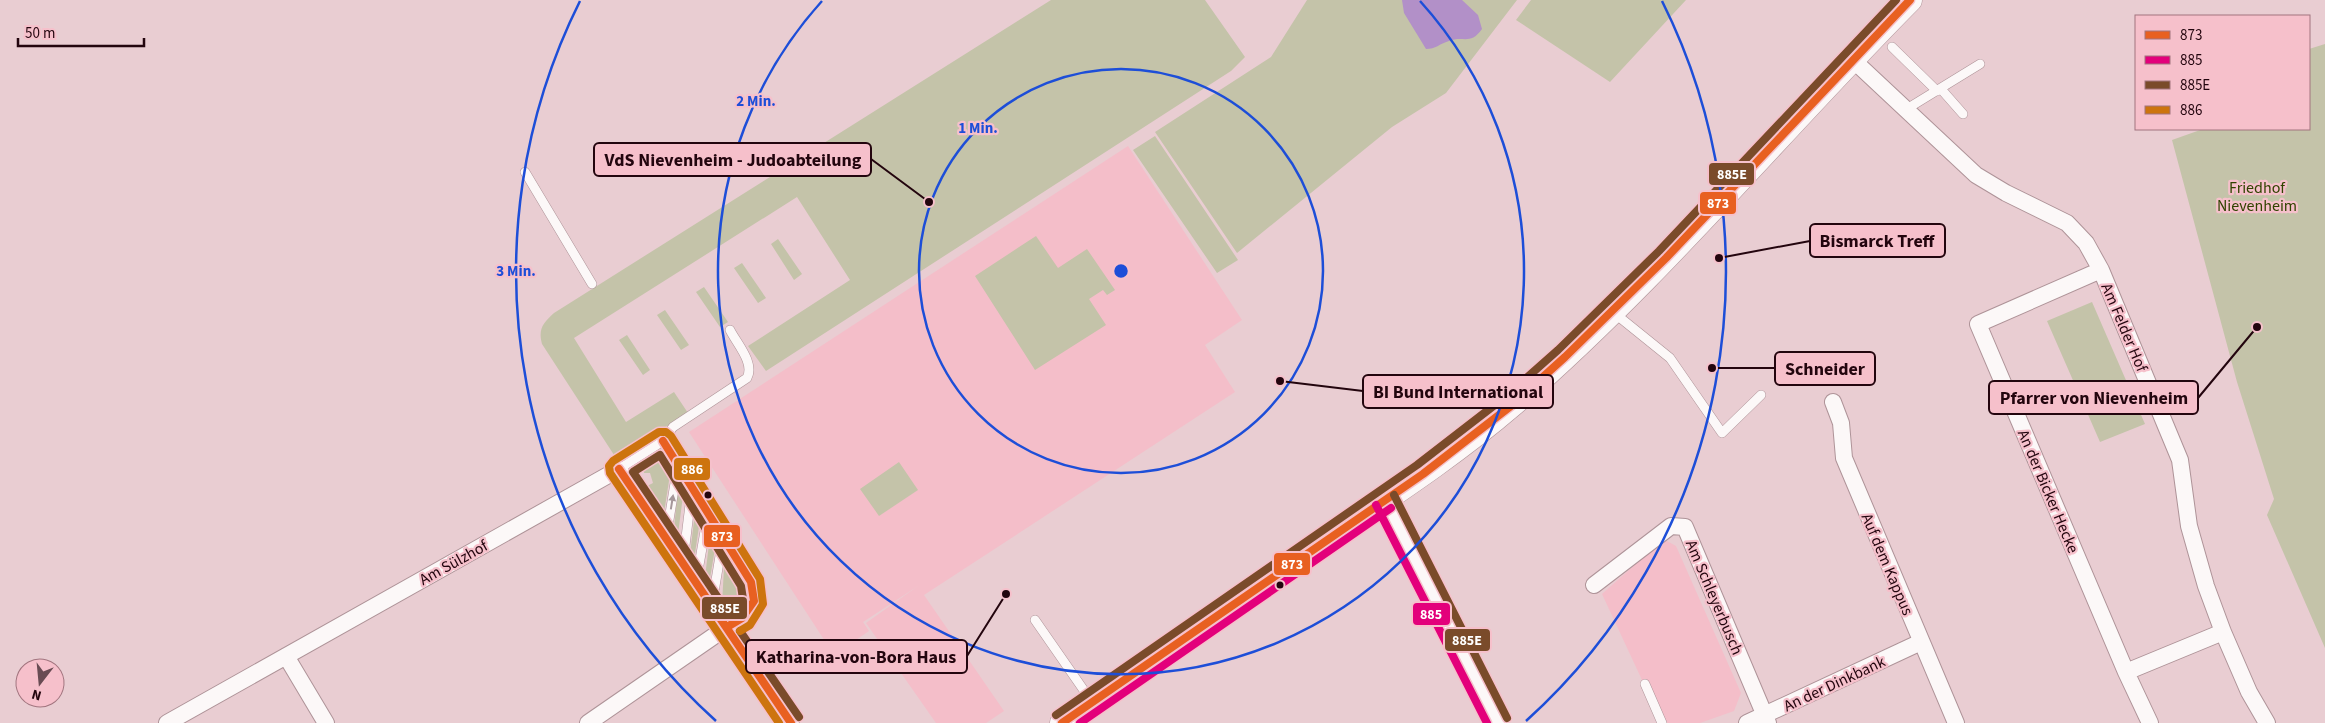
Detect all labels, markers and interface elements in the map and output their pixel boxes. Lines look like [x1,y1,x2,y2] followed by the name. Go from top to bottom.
[18,15,144,47] scale bar
[2135,15,2310,130] legend
[25,23,55,44] text: 50 m
[2180,25,2202,46] text: 873
[2180,50,2202,71] text: 885
[2180,75,2210,96] text: 885E
[736,91,776,112] text: 2 Min.
[2180,100,2202,121] text: 886
[958,118,998,139] text: 1 Min.
[594,143,871,176] callout: VdS Nievenheim - Judoabteilung
[604,148,862,173] text: VdS Nievenheim - Judoabteilung
[1708,162,1755,186] line badge: 885E
[1717,165,1747,185] text: 885E
[2217,177,2297,217] park label: Friedhof Nievenheim
[1699,191,1737,215] line badge: 873
[1707,194,1729,214] text: 873
[1810,224,1945,257] callout: Bismarck Treff
[1820,229,1936,254] text: Bismarck Treff
[496,261,536,282] text: 3 Min.
[1112,262,1130,280] centre of rings
[2096,280,2153,376] street label: Am Felder Hof
[1775,352,1875,385] callout: Schneider
[1785,357,1866,382] text: Schneider
[1363,375,1553,408] callout: BI Bund International
[1373,380,1543,405] text: BI Bund International
[1989,381,2198,414] callout: Pfarrer von Nievenheim
[2000,386,2188,411] text: Pfarrer von Nievenheim
[2012,426,2084,557] street label: An der Bicker Hecke
[673,457,711,481] line badge: 886
[681,460,703,480] text: 886
[703,490,713,500] unlabelled marker
[668,493,676,509] one-way arrow
[1856,510,1919,619] street label: Auf dem Kappus
[703,524,741,548] line badge: 873
[711,527,733,547] text: 873
[415,534,493,591] street label: Am Sülzhof
[1680,537,1748,658] street label: Am Schleyerbusch
[1273,552,1311,576] line badge: 873
[1281,555,1303,575] text: 873
[1275,580,1285,590] unlabelled marker
[701,596,748,620] line badge: 885E
[710,599,740,619] text: 885E
[1412,602,1451,626] line badge: 885
[1420,605,1442,625] text: 885
[1444,628,1491,652] line badge: 885E
[1452,631,1482,651] text: 885E
[746,640,967,673] callout: Katharina-von-Bora Haus
[756,645,956,670] text: Katharina-von-Bora Haus
[1780,651,1889,717] street label: An der Dinkbank
[15,658,65,708] north arrow
[29,684,44,705] text: N

